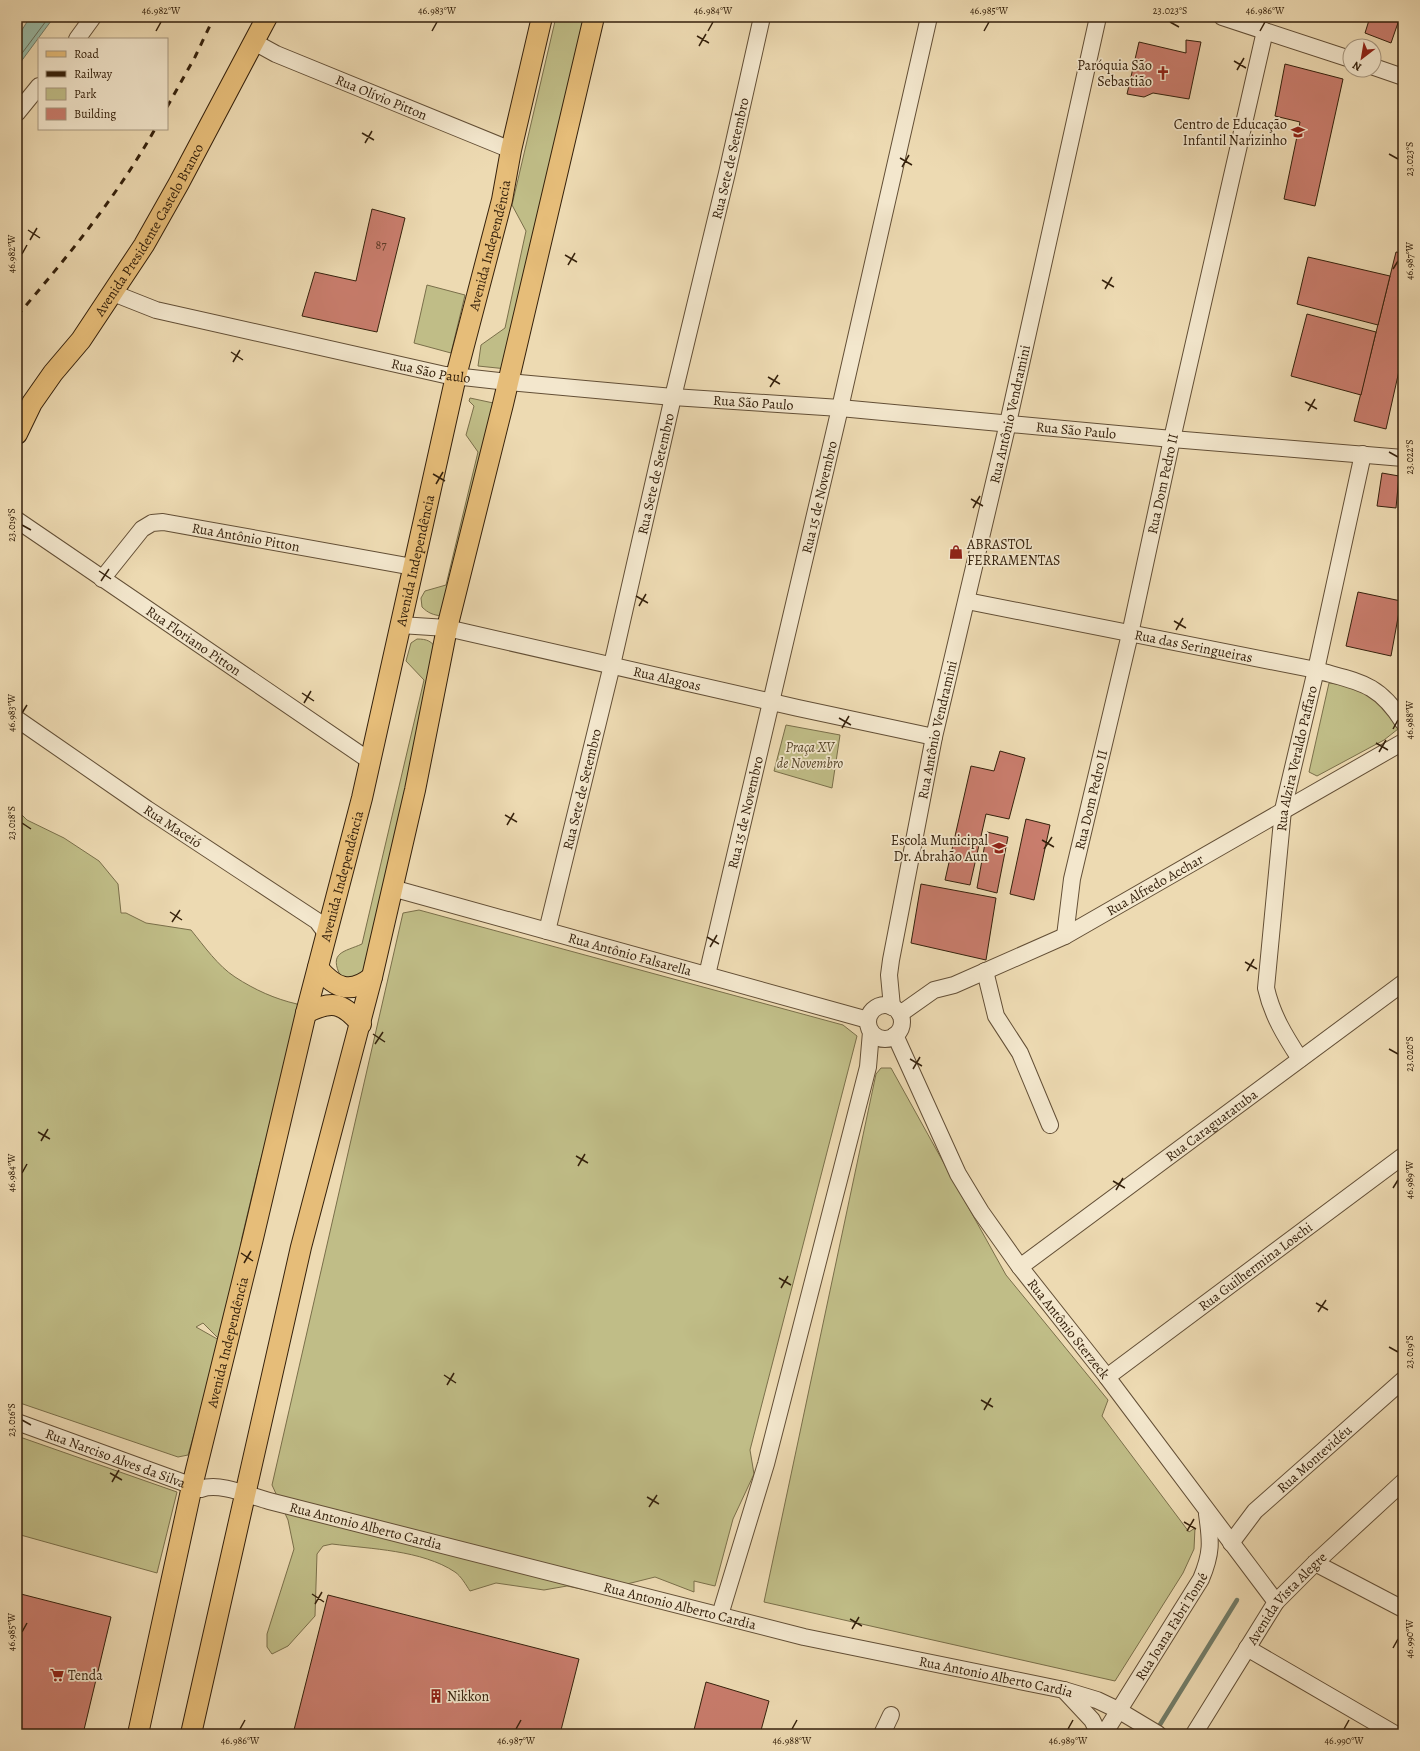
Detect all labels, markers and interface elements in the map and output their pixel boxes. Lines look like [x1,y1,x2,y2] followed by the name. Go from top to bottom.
[142,4,181,17] text: 46.982°W
[418,4,457,17] text: 46.983°W
[694,4,733,17] text: 46.984°W
[970,4,1009,17] text: 46.985°W
[1153,4,1187,17] text: 23.023°S
[1246,4,1285,17] text: 46.986°W
[38,38,168,130] legend
[1342,38,1382,78] north arrow
[74,46,100,62] text: Road
[1077,56,1152,91] place label: Paróquia São Sebastião
[1350,58,1364,75] text: N
[1155,65,1171,81] church icon: Paróquia São Sebastião
[74,66,113,82] text: Railway
[333,70,430,125] street label: Rua Olívio Pitton
[74,86,97,102] text: Park
[707,96,754,221] street label: Rua Sete de Setembro
[74,106,116,122] text: Building
[1174,115,1287,150] place label: Centro de Educação Infantil Narizinho
[1290,124,1306,140] school or university icon: Centro de Educação Infantil Narizinho
[90,140,208,321] street label: Avenida Presidente Castelo Branco
[1403,142,1416,176] text: 23.023°S
[464,178,516,314] street label: Avenida Independência
[5,234,18,273] text: 46.982°W
[376,237,387,253] house number: 87
[1403,241,1416,280] text: 46.987°W
[985,343,1035,485] street label: Rua Antônio Vendramini
[389,354,472,388] street label: Rua São Paulo
[713,391,794,415] street label: Rua São Paulo
[633,411,679,536] street label: Rua Sete de Setembro
[1035,417,1117,444] street label: Rua São Paulo
[1143,432,1183,536] street label: Rua Dom Pedro II
[797,439,842,555] street label: Rua 15 de Novembro
[1403,439,1416,475] text: 23.022°S
[391,492,439,629] street label: Avenida Independência
[5,508,18,542] text: 23.019°S
[190,518,302,556] street label: Rua Antônio Pitton
[966,535,1061,570] place label: ABRASTOL FERRAMENTAS
[948,544,964,560] shop icon: ABRASTOL FERRAMENTAS
[142,602,245,680] street label: Rua Floriano Pitton
[1133,625,1254,667] street label: Rua das Seringueiras
[913,659,962,801] street label: Rua Antônio Vendramini
[631,662,703,696] street label: Rua Alagoas
[1272,684,1322,832] street label: Rua Alzira Veraldo Paffaro
[5,693,18,732] text: 46.983°W
[1403,700,1416,739] text: 46.988°W
[558,727,606,852] street label: Rua Sete de Setembro
[777,738,844,773] park label: Praça XV de Novembro
[1070,748,1112,852] street label: Rua Dom Pedro II
[723,754,768,871] street label: Rua 15 de Novembro
[140,800,205,853] street label: Rua Maceió
[5,806,18,840] text: 23.018°S
[316,808,368,944] street label: Avenida Independência
[891,831,989,866] place label: Escola Municipal Dr. Abrahão Aun
[991,840,1007,856] school or university icon: Escola Municipal Dr. Abrahão Aun
[1103,849,1207,920] street label: Rua Alfredo Acchar
[566,928,694,981] street label: Rua Antônio Falsarella
[1403,1036,1416,1072] text: 23.020°S
[1162,1085,1262,1166] street label: Rua Caraguatatuba
[5,1153,18,1192] text: 46.984°W
[1403,1160,1416,1199] text: 46.989°W
[1195,1218,1317,1316] street label: Rua Guilhermina Loschi
[202,1274,253,1411] street label: Avenida Independência
[1023,1275,1114,1383] street label: Rua Antônio Sterzeck
[1403,1335,1416,1369] text: 23.019°S
[5,1403,18,1437] text: 23.016°S
[1273,1421,1356,1497] street label: Rua Montevidéu
[43,1424,189,1493] street label: Rua Narciso Alves da Silva
[288,1498,445,1555] street label: Rua Antonio Alberto Cardia
[1242,1548,1331,1649] street label: Avenida Vista Alegre
[1131,1570,1213,1684] street label: Rua Joana Fabri Tomé
[602,1577,759,1635] street label: Rua Antonio Alberto Cardia
[5,1612,18,1651] text: 46.985°W
[1403,1619,1416,1658] text: 46.990°W
[917,1652,1076,1702] street label: Rua Antonio Alberto Cardia
[68,1666,103,1685] place label: Tenda
[49,1667,65,1683] supermarket icon: Tenda
[447,1687,489,1706] place label: Nikkon
[428,1688,444,1704] building icon: Nikkon
[221,1734,260,1747] text: 46.986°W
[497,1734,536,1747] text: 46.987°W
[773,1734,812,1747] text: 46.988°W
[1049,1734,1088,1747] text: 46.989°W
[1325,1734,1364,1747] text: 46.990°W

